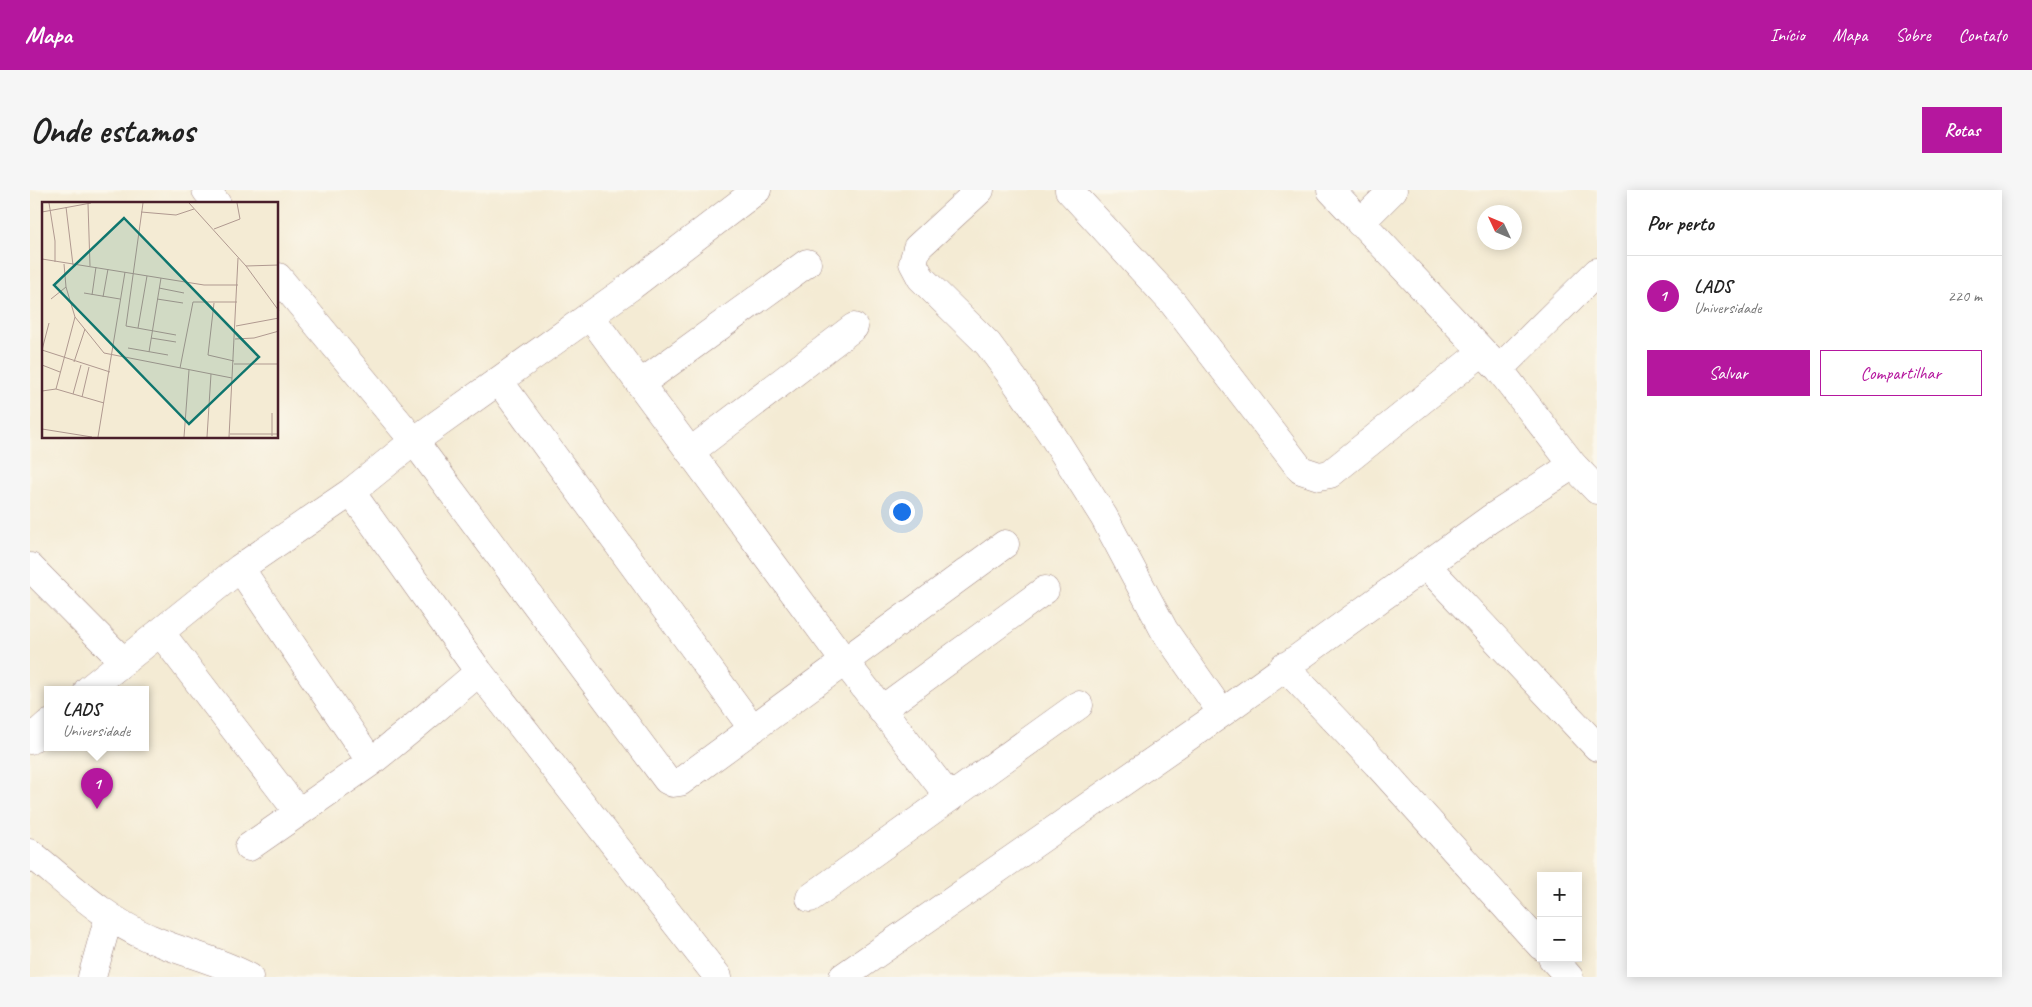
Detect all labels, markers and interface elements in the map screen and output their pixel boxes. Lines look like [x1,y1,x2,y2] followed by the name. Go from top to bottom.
[25,20,72,50] text: Mapa
[1770,24,1805,46] text: Início
[1833,24,1867,46] text: Mapa
[1895,24,1931,46] text: Sobre
[1959,24,2007,46] text: Contato
[1922,107,2002,153] button: Rotas
[30,108,195,153] text: Onde estamos
[42,202,279,439] inset map
[1477,205,1522,250] north arrow
[1647,210,1714,236] text: Por perto
[1694,274,1732,298] text: LADS
[1659,286,1667,306] text: 1
[1948,286,1982,306] text: 220 m
[1694,298,1761,318] text: Universidade
[1647,350,1810,396] button: Salvar
[1820,350,1982,396] button: Compartilhar
[889,499,915,525] your location
[44,686,149,751] popup
[63,697,101,721] text: LADS
[63,721,130,741] text: Universidade
[81,768,113,809] pin: 1
[1537,872,1582,962] map controls
[1537,872,1582,917] button: +
[1537,917,1582,962] button: −

